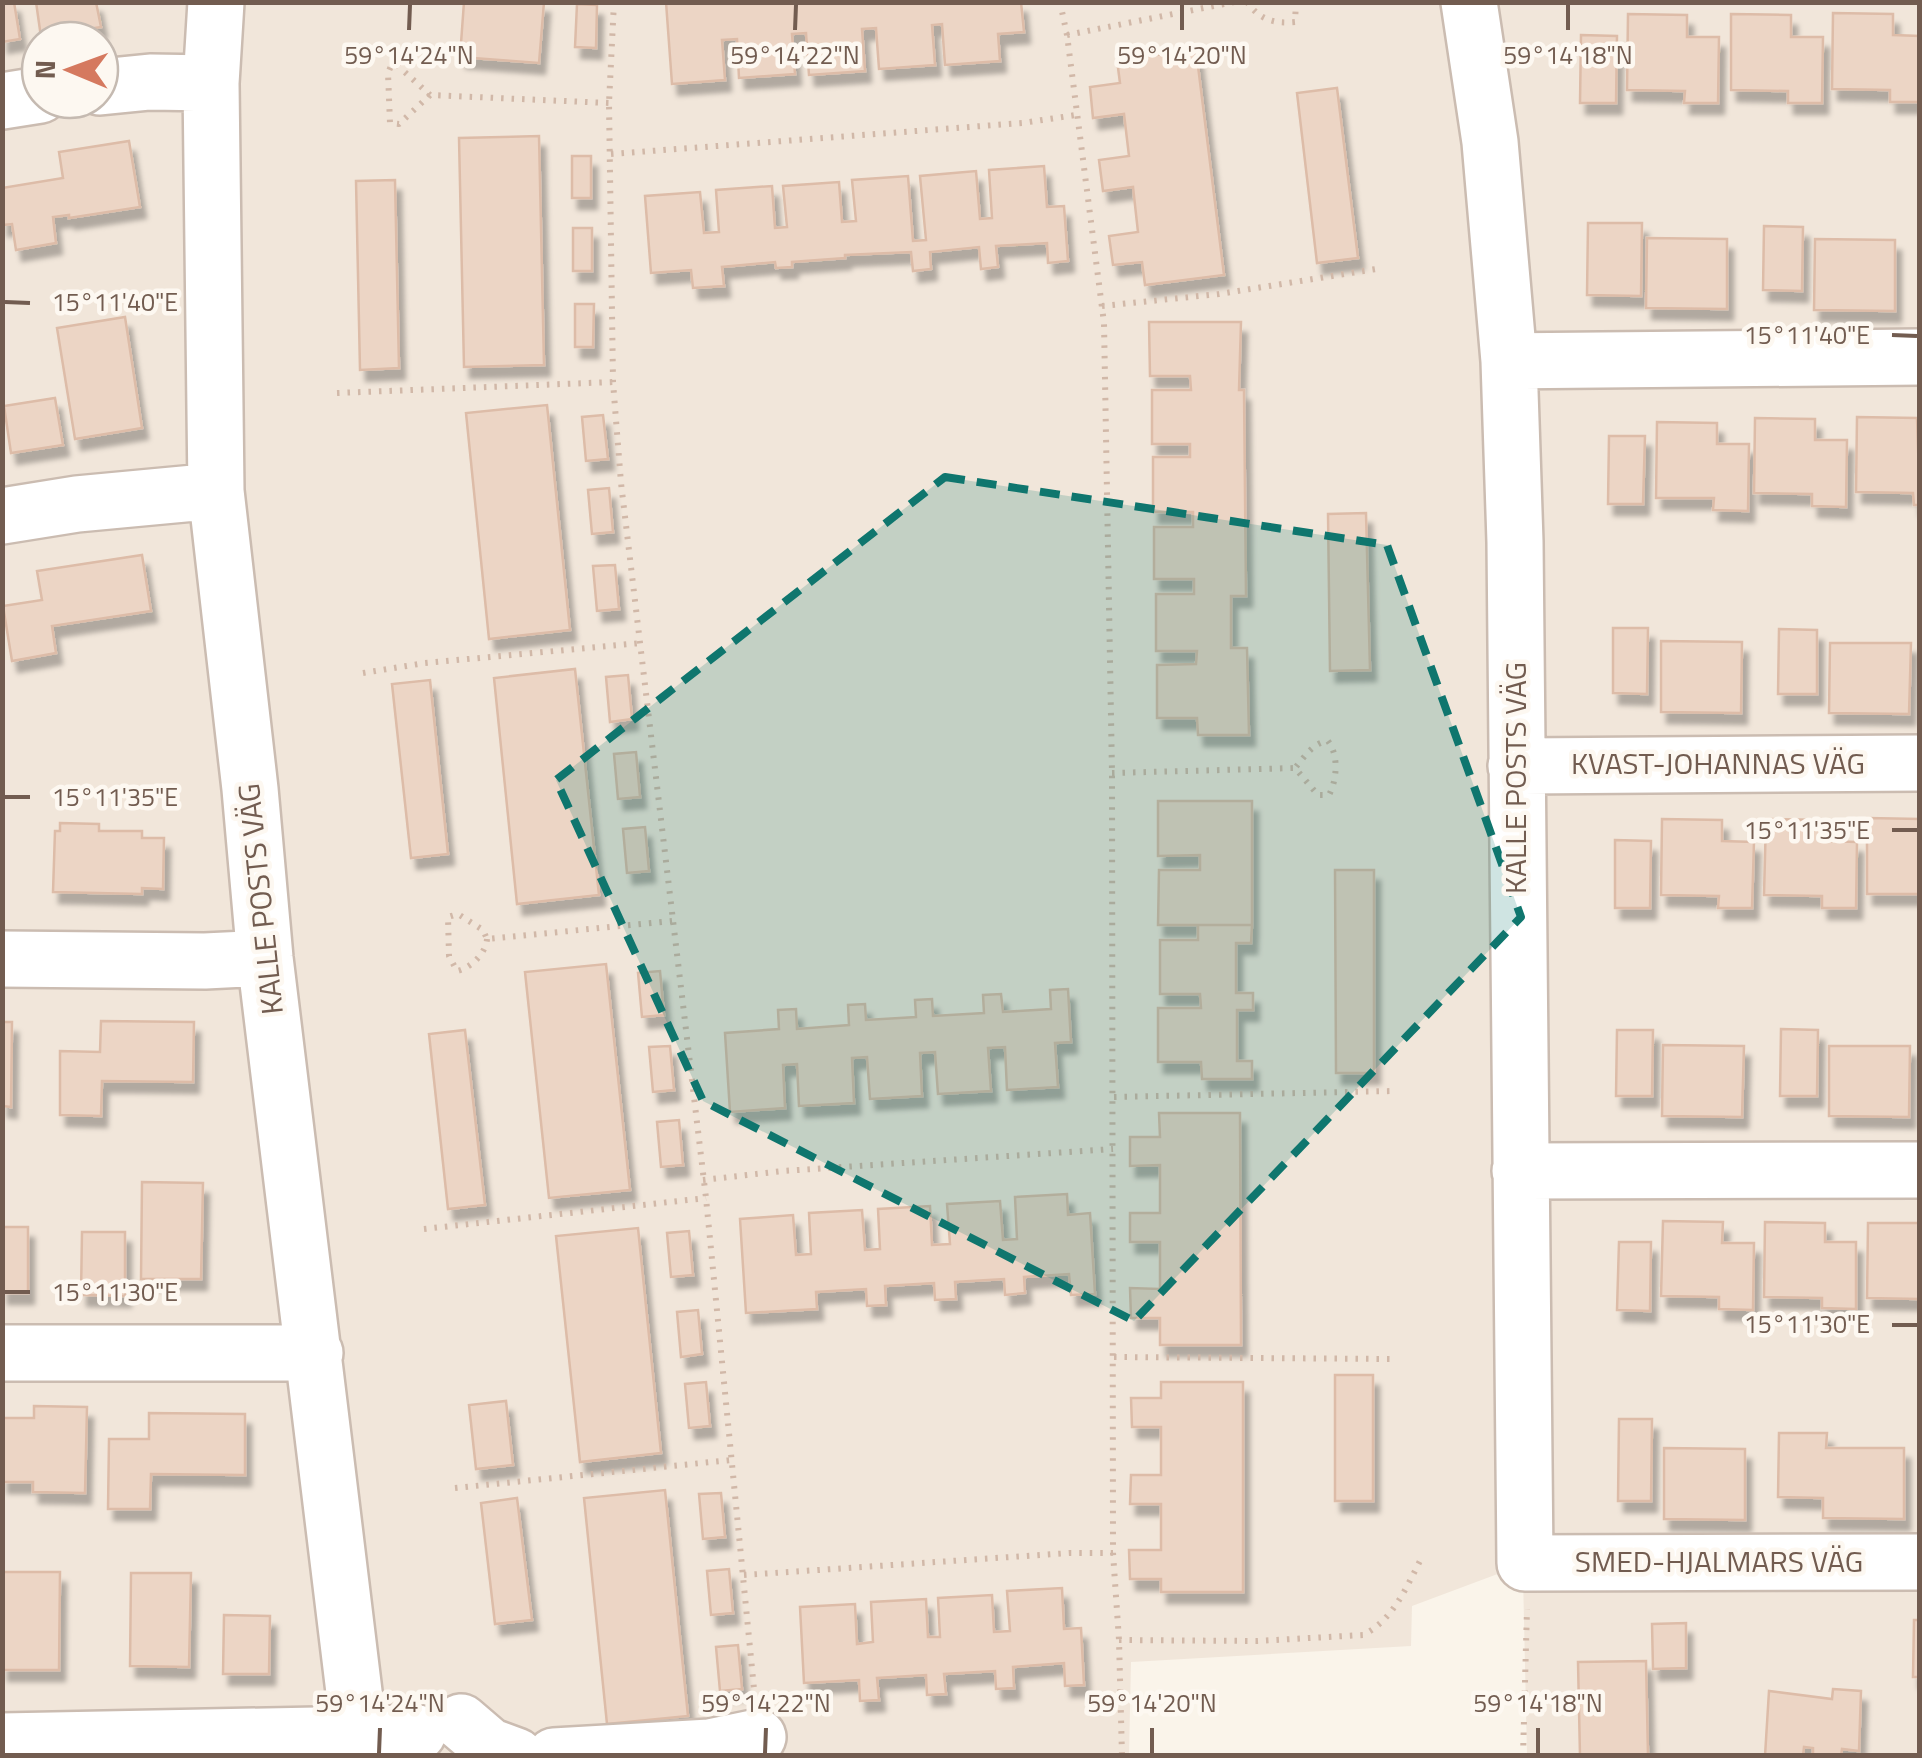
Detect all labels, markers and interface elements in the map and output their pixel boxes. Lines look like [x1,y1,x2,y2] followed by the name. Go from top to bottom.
[20,20,120,120] north arrow
[344,36,474,74] text: 59°14'24"N
[730,36,860,74] text: 59°14'22"N
[1117,36,1247,74] text: 59°14'20"N
[1503,36,1633,74] text: 59°14'18"N
[23,59,66,80] text: N
[52,283,178,321] text: 15°11'40"E
[1744,316,1870,354] text: 15°11'40"E
[1492,662,1538,894] street label: KALLE POSTS VÄG
[1571,740,1865,786] street label: KVAST-JOHANNAS VÄG
[52,778,178,816] text: 15°11'35"E
[225,781,295,1017] street label: KALLE POSTS VÄG
[1744,811,1870,849] text: 15°11'35"E
[52,1273,178,1311] text: 15°11'30"E
[1744,1305,1870,1343] text: 15°11'30"E
[1575,1538,1863,1584] street label: SMED-HJALMARS VÄG
[315,1684,445,1722] text: 59°14'24"N
[701,1684,831,1722] text: 59°14'22"N
[1087,1684,1217,1722] text: 59°14'20"N
[1473,1684,1603,1722] text: 59°14'18"N

